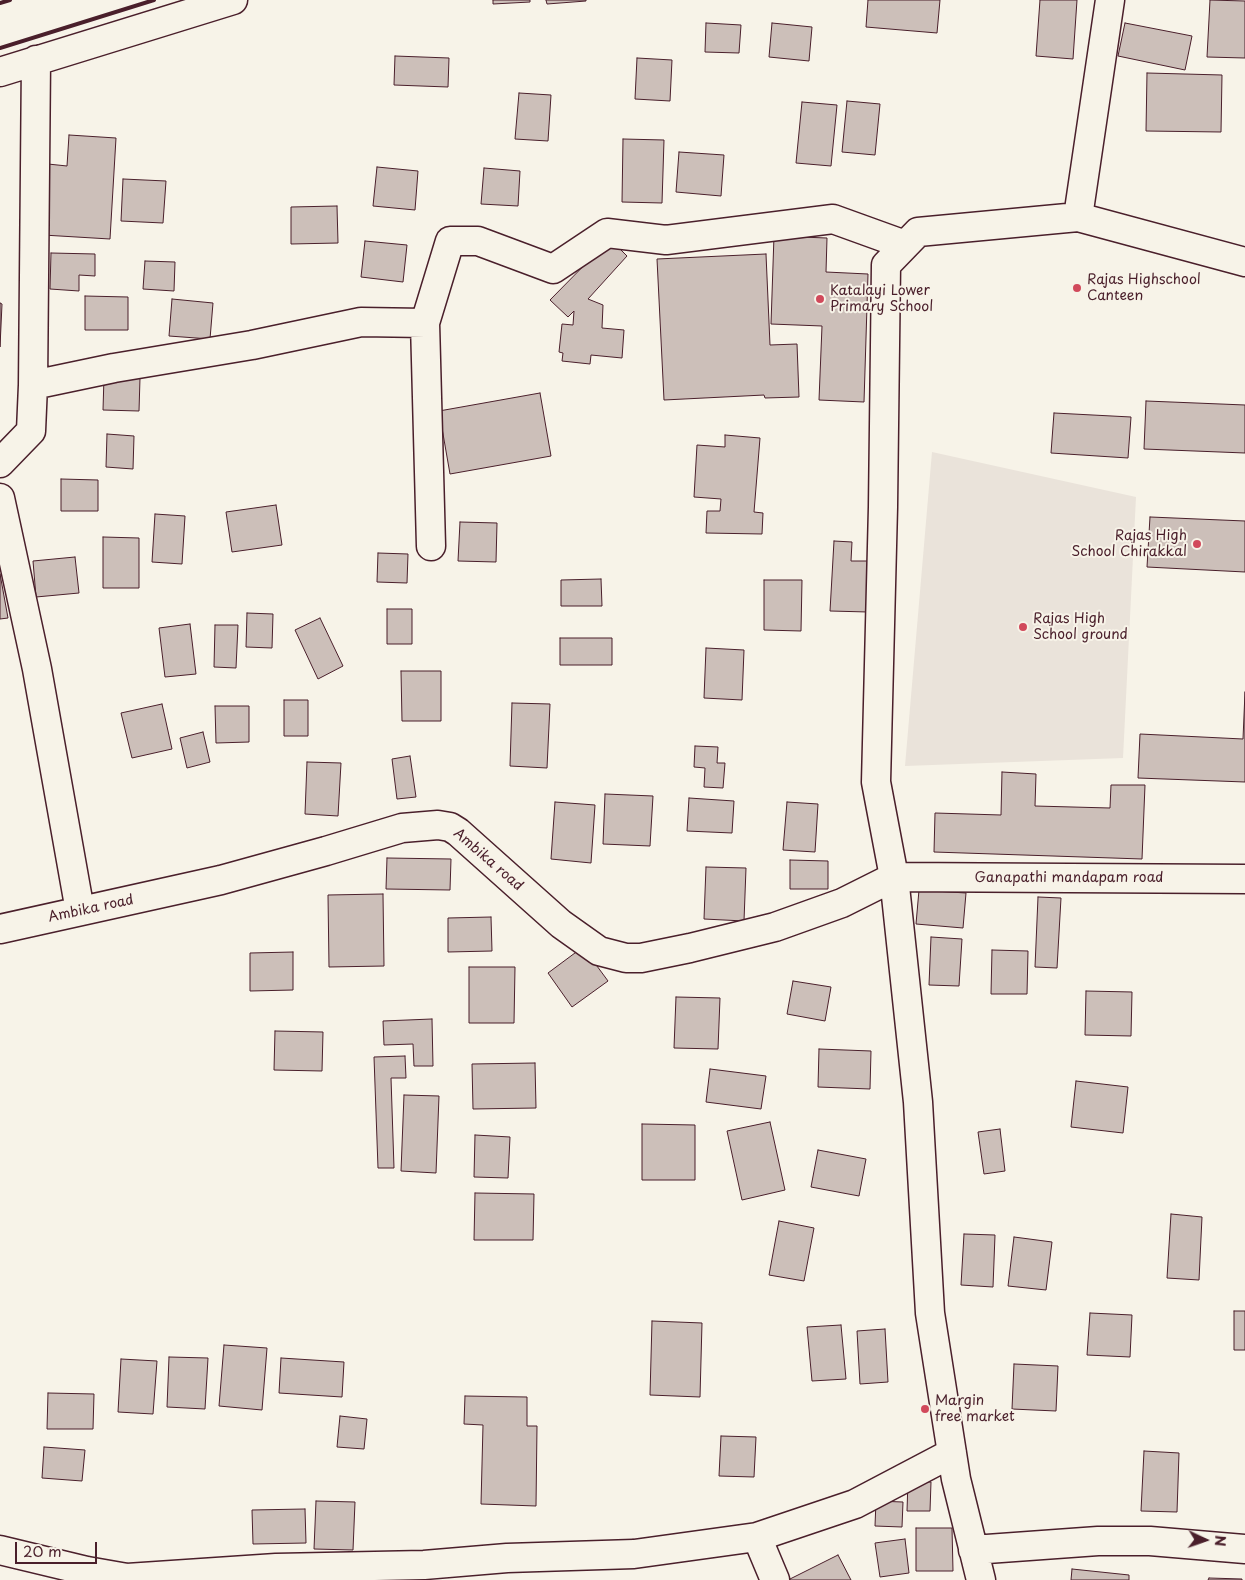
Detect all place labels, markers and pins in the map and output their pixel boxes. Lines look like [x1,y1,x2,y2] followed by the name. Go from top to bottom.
[1087,272,1201,304] place label: Rajas Highschool Canteen
[1071,282,1083,294] marker: Rajas Highschool Canteen
[830,283,933,316] place label: Katalayi Lower Primary School
[814,293,826,305] marker: Katalayi Lower Primary School
[1071,528,1187,560] place label: Rajas High School Chirakkal
[1191,538,1203,550] marker: Rajas High School Chirakkal
[1033,611,1128,644] place label: Rajas High School ground
[1017,621,1029,633] marker: Rajas High School ground
[935,1393,1015,1425] place label: Margin free market
[919,1403,931,1415] marker: Margin free market

